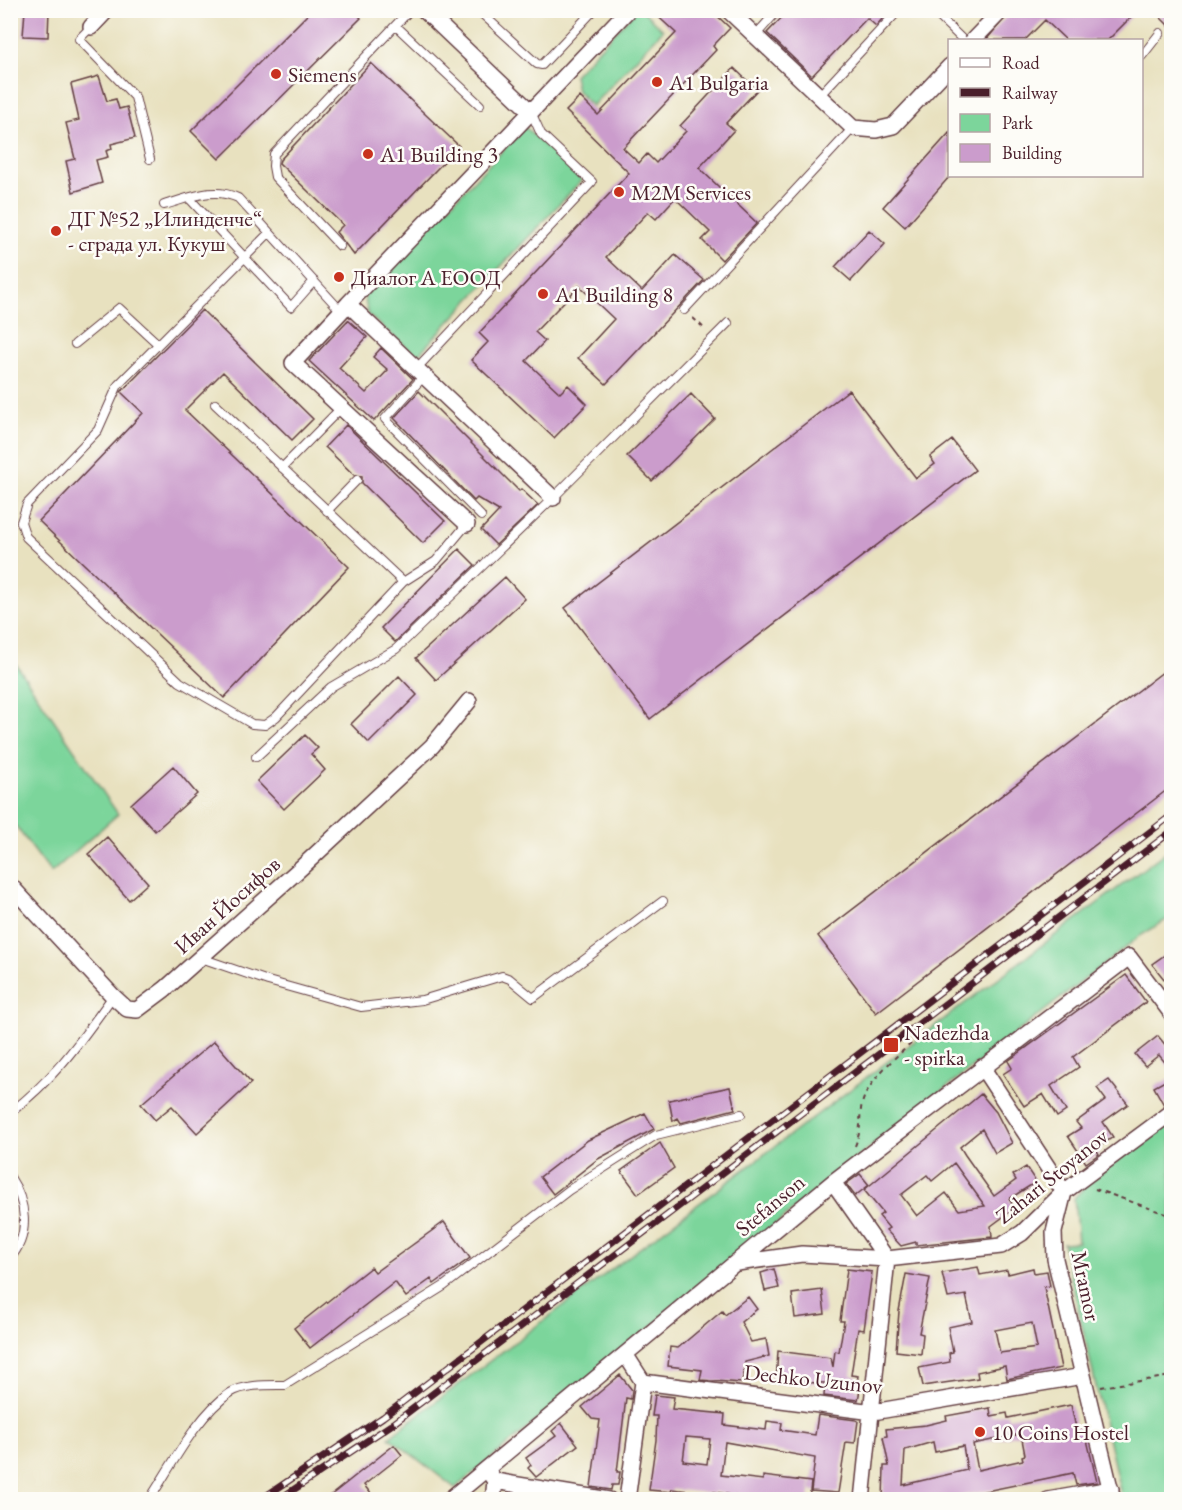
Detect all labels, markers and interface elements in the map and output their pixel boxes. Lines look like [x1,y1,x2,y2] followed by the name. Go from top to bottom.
[948,39,1143,177] legend
[1002,51,1041,74] text: Road
[288,60,357,89] place label: Siemens
[269,67,283,81] marker: Siemens
[668,68,769,97] place label: A1 Bulgaria
[650,75,664,89] marker: A1 Bulgaria
[1002,81,1058,104] text: Railway
[1002,111,1033,134] text: Park
[379,140,498,169] place label: A1 Building 3
[1002,141,1062,164] text: Building
[361,147,375,161] marker: A1 Building 3
[631,178,751,207] place label: M2M Services
[612,185,626,199] marker: M2M Services
[68,204,262,258] place label: ДГ №52 „Илинденче“ - сграда ул. Кукуш
[49,224,63,238] marker: ДГ №52 „Илинденче“ - сграда ул. Кукуш
[351,263,501,292] place label: Диалог А ЕООД
[332,270,346,284] marker: Диалог А ЕООД
[554,280,673,309] place label: A1 Building 8
[536,287,550,301] marker: A1 Building 8
[168,850,286,960] street label: Иван Йосифов
[904,1018,990,1072] place label: Nadezhda - spirka
[882,1036,900,1054] marker: Nadezhda - spirka
[990,1122,1115,1230] street label: Zahari Stoyanov
[729,1167,811,1243] street label: Stefanson
[1064,1248,1108,1325] street label: Mramor
[742,1357,884,1401] street label: Dechko Uzunov
[992,1418,1129,1447] place label: 10 Coins Hostel
[973,1425,987,1439] marker: 10 Coins Hostel

